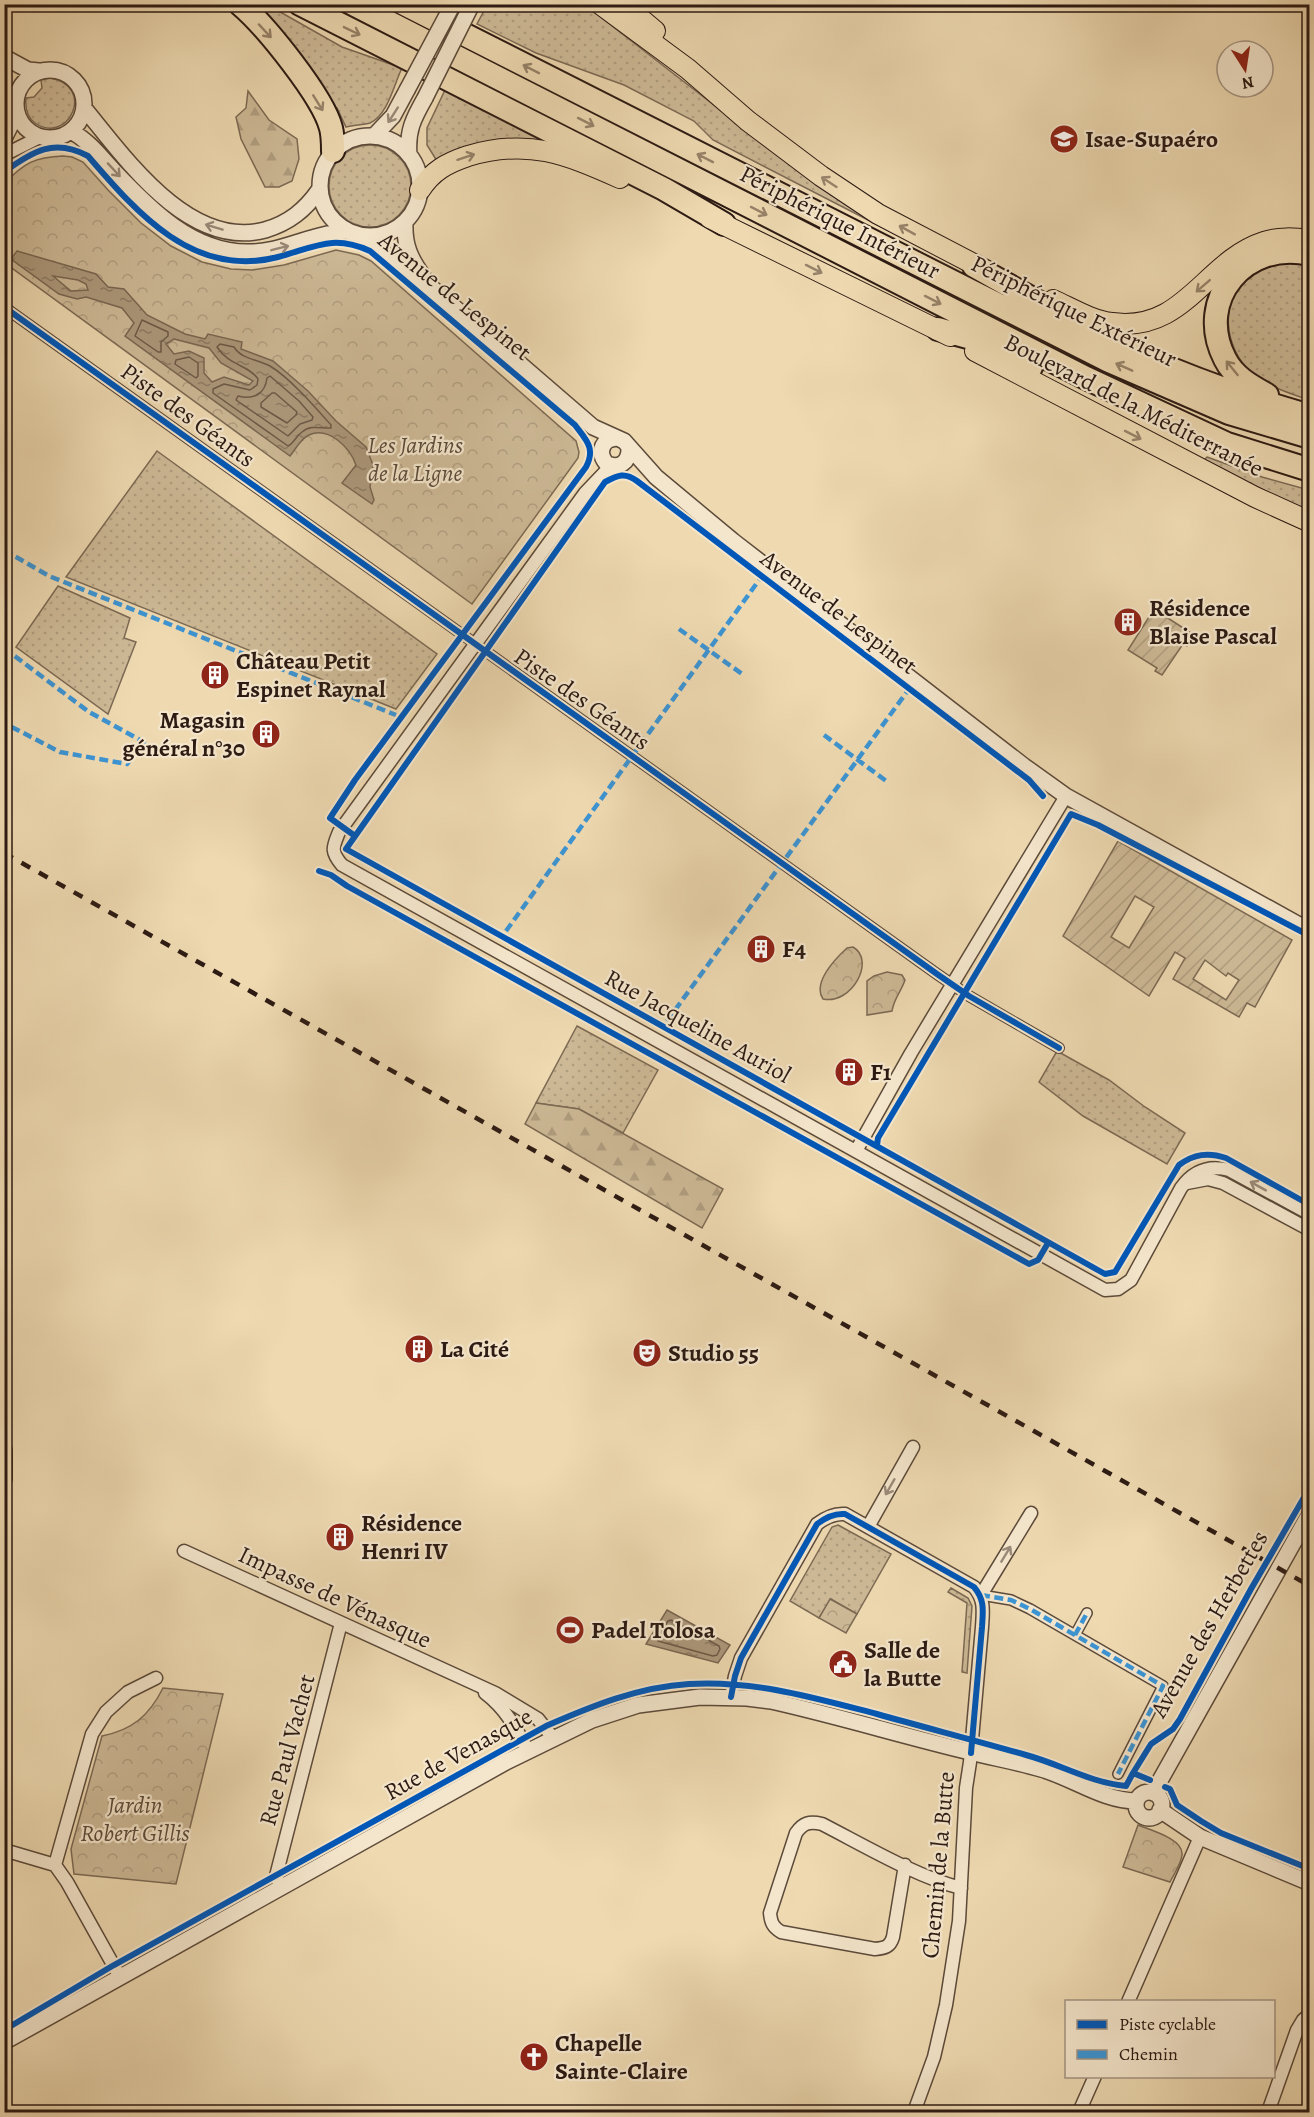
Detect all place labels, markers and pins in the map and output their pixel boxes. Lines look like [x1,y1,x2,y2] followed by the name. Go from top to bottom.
[1048,123,1080,155] school or university icon: Isae-Supaéro
[1085,123,1218,155] place label: Isae-Supaéro
[1149,592,1277,652] place label: Résidence Blaise Pascal
[1112,606,1144,638] building icon: Résidence Blaise Pascal
[236,645,386,705] place label: Château Petit Espinet Raynal
[199,659,231,691] building icon: Château Petit Espinet Raynal
[122,704,245,764] place label: Magasin général n°30
[250,718,282,750] building icon: Magasin général n°30
[745,933,777,965] building icon: F4
[782,933,806,965] place label: F4
[833,1056,865,1088] building icon: F1
[870,1056,892,1088] place label: F1
[403,1333,435,1365] building icon: La Cité
[440,1333,509,1365] place label: La Cité
[631,1337,663,1369] theatre icon: Studio 55
[668,1337,759,1369] place label: Studio 55
[361,1507,462,1567] place label: Résidence Henri IV
[324,1521,356,1553] building icon: Résidence Henri IV
[554,1614,586,1646] sports icon: Padel Tolosa
[591,1614,716,1646] place label: Padel Tolosa
[864,1634,941,1694] place label: Salle de la Butte
[827,1648,859,1680] public building icon: Salle de la Butte
[555,2027,688,2087] place label: Chapelle Sainte-Claire
[518,2041,550,2073] church icon: Chapelle Sainte-Claire

